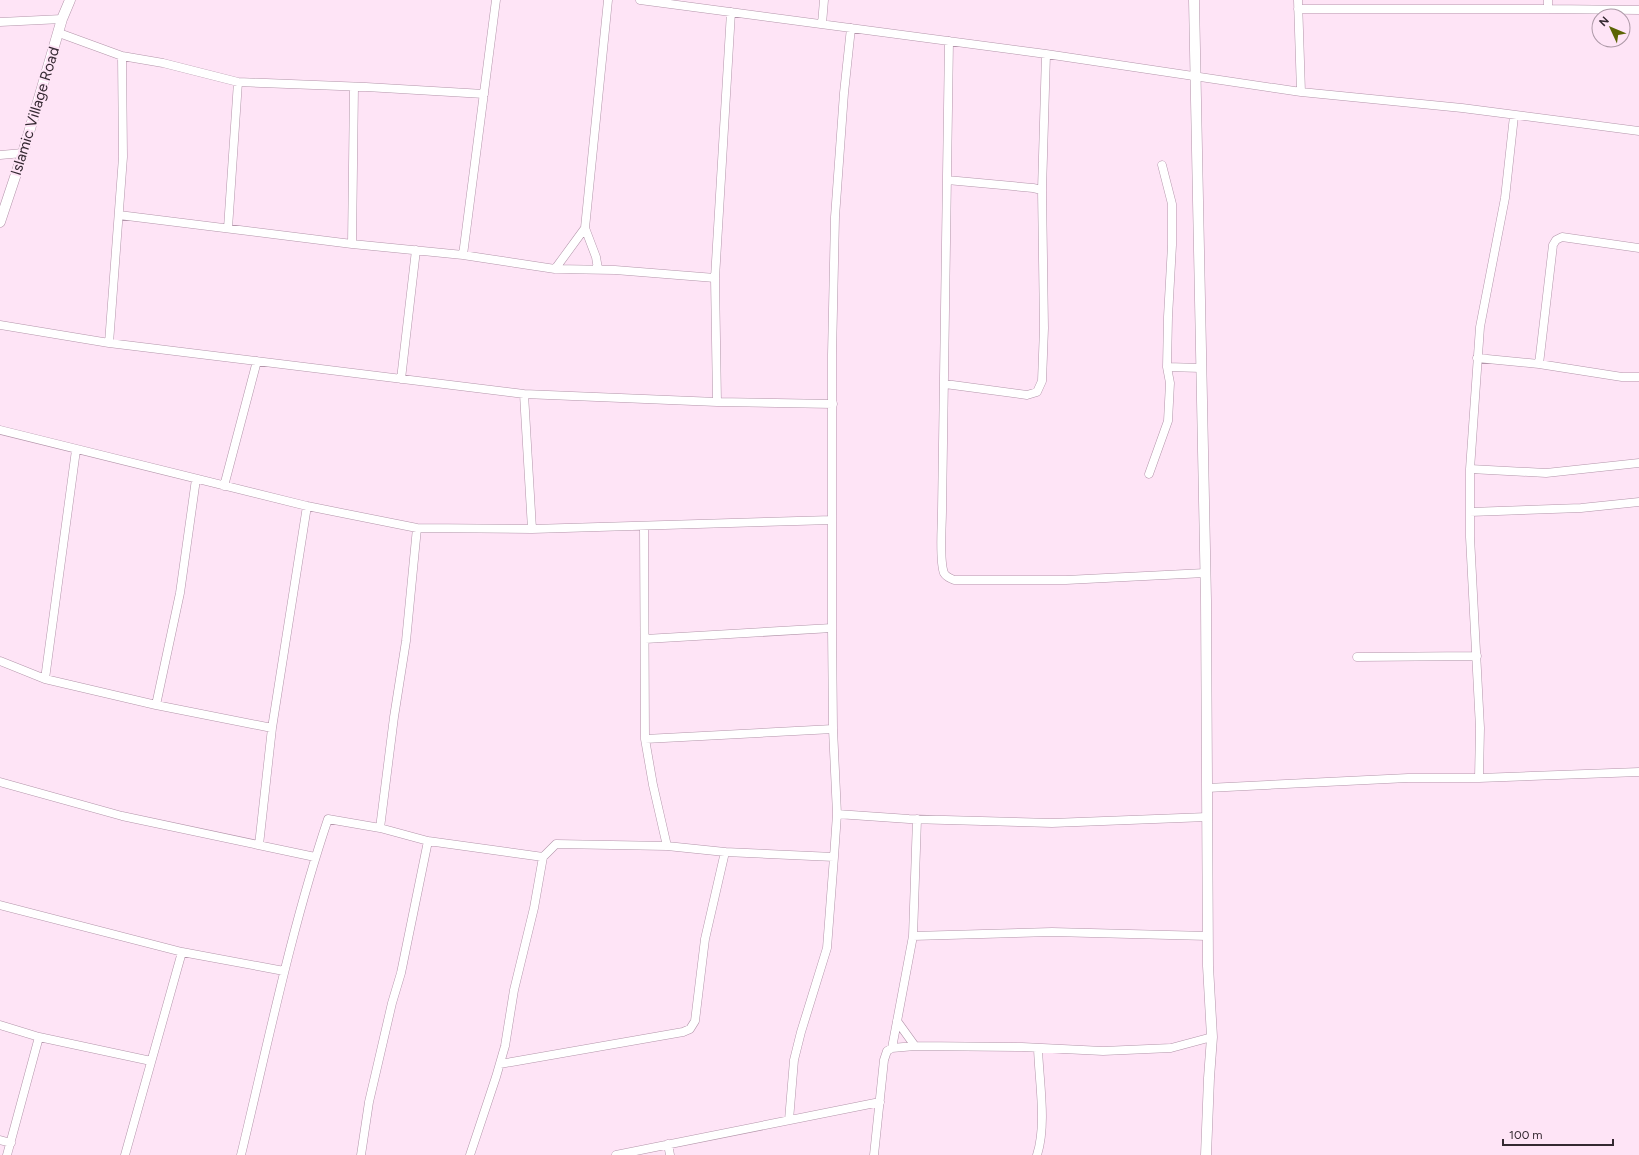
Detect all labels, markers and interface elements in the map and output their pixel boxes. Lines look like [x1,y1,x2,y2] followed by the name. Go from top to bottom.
[1591,8,1631,48] north arrow
[1597,14,1612,29] text: N
[7,45,63,177] street label: Islamic Village Road
[1503,1121,1613,1147] scale bar
[1509,1128,1543,1142] text: 100 m

